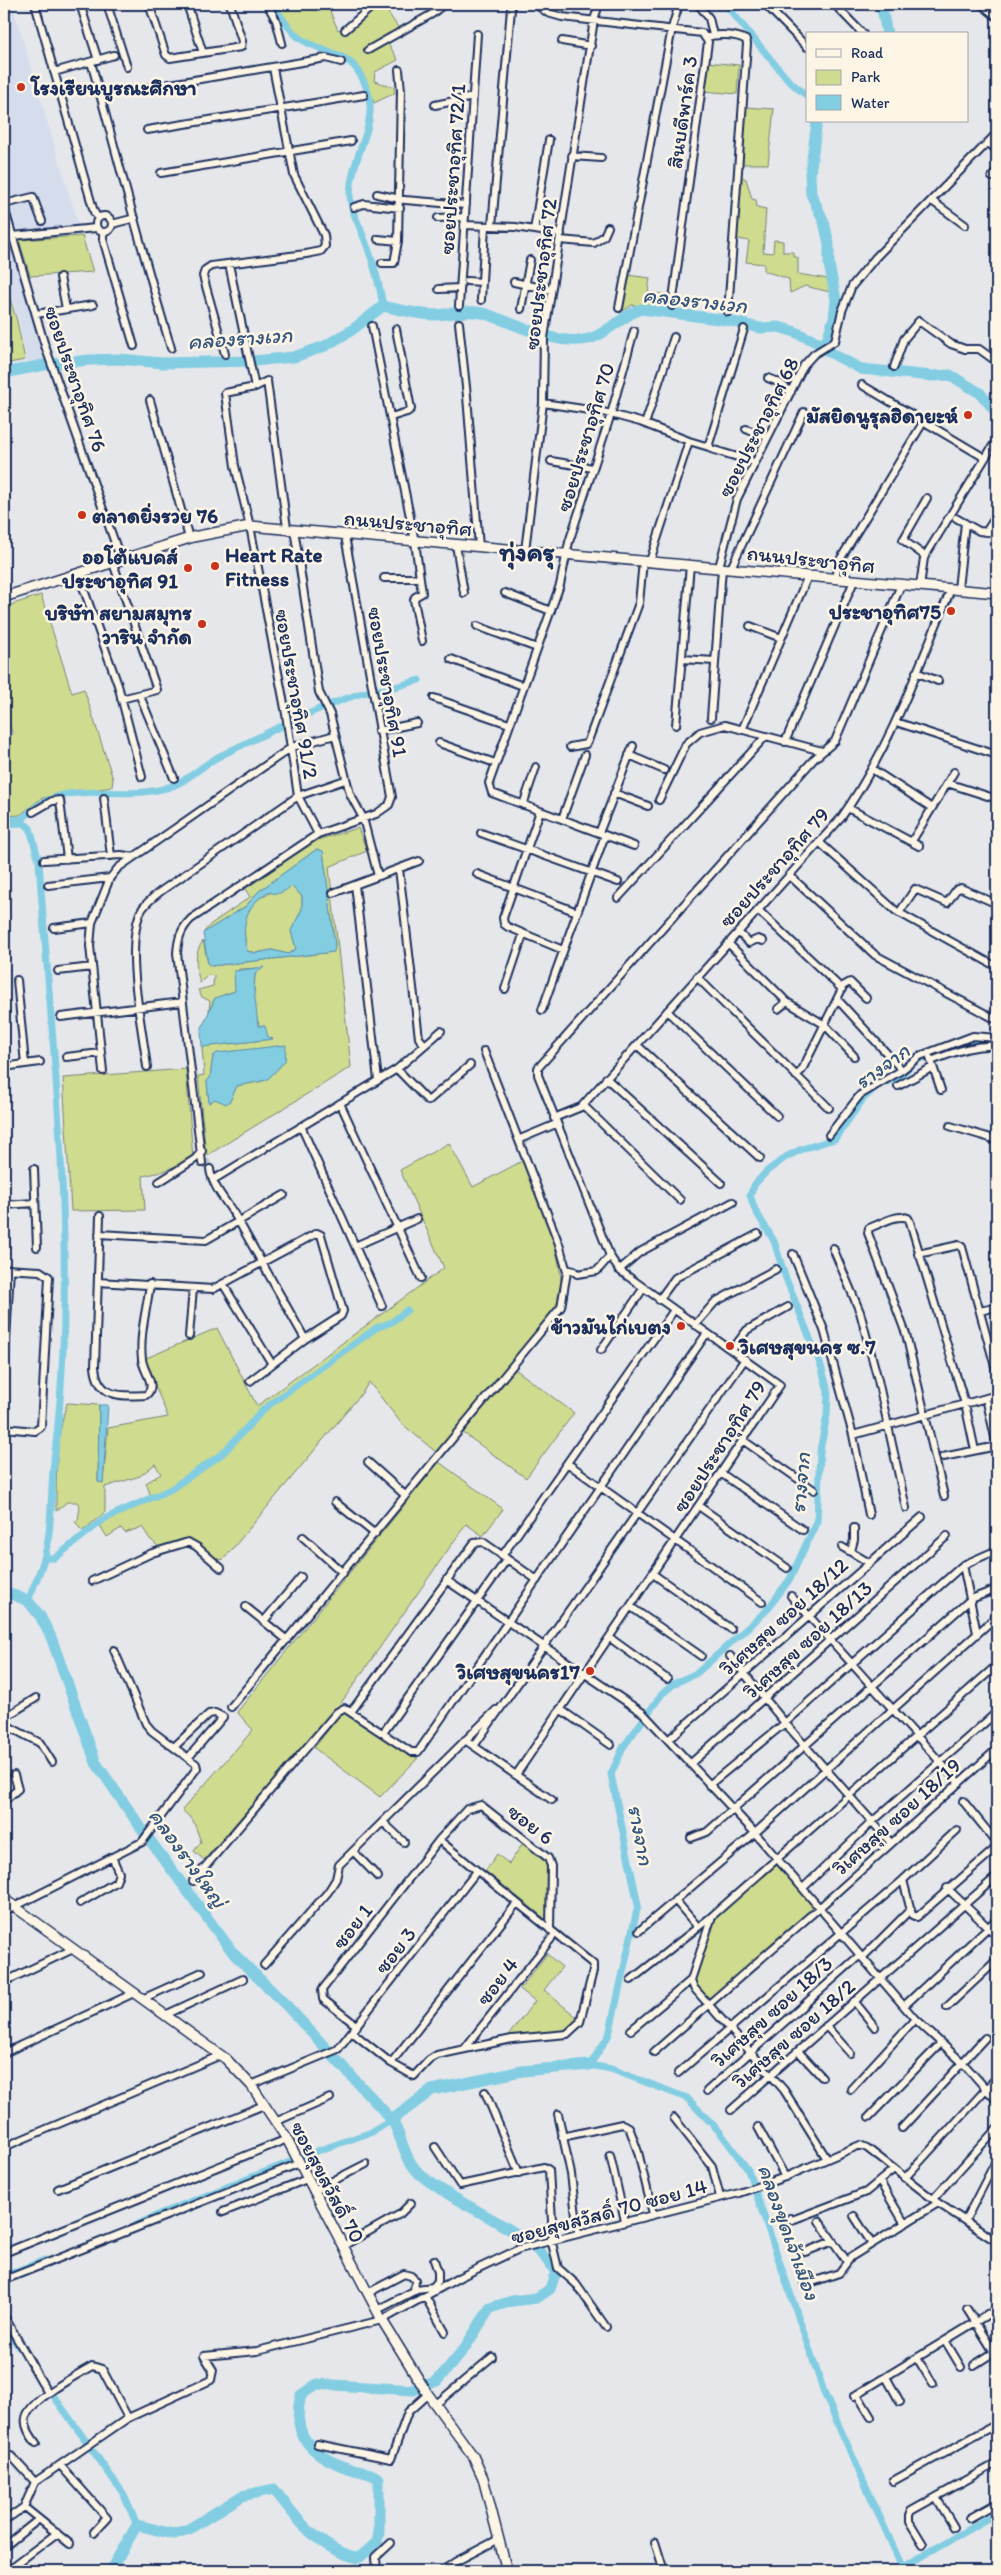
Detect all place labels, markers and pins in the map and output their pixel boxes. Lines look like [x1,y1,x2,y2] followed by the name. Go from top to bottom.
[30,75,197,102] place label: โรงเรียนบูรณะศึกษา
[15,81,27,93] marker: โรงเรียนบูรณะศึกษา
[806,403,958,430] place label: มัสยิดนูรุลฮิดายะห์
[962,409,974,421] marker: มัสยิดนูรุลฮิดายะห์
[92,503,218,528] place label: ตลาดยิ่งรวย 76
[76,509,88,521] marker: ตลาดยิ่งรวย 76
[225,542,323,591] place label: Heart Rate Fitness
[61,544,178,595] place label: ออโต้แบคส์ ประชาอุทิศ 91
[209,560,221,572] marker: Heart Rate Fitness
[182,562,194,574] marker: ออโต้แบคส์ ประชาอุทิศ 91
[828,599,941,626] place label: ประชาอุทิศ75
[44,600,192,649] place label: บริษัท สยามสมุทร วาริน จำกัด
[945,605,957,617] marker: ประชาอุทิศ75
[196,618,208,630] marker: บริษัท สยามสมุทร วาริน จำกัด
[550,1314,671,1339] place label: ข้าวมันไก่เบตง
[675,1320,687,1332] marker: ข้าวมันไก่เบตง
[738,1334,876,1361] place label: วิเศษสุขนคร ซ.7
[724,1340,736,1352] marker: วิเศษสุขนคร ซ.7
[455,1659,581,1686] place label: วิเศษสุขนคร17
[584,1665,596,1677] marker: วิเศษสุขนคร17

